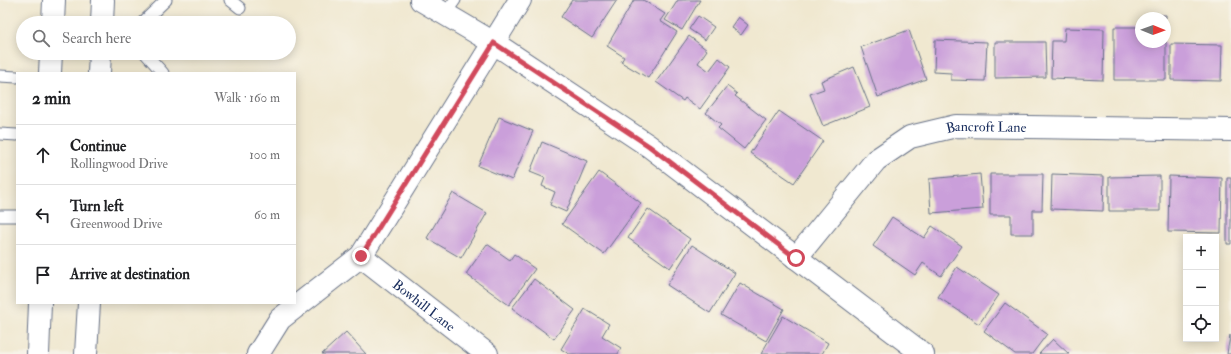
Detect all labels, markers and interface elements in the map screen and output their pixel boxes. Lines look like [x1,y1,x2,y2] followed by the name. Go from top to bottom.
[1135,12,1171,48] north arrow
[16,16,296,60] search box
[30,27,52,49] icon: search
[62,29,131,48] text: Search here
[32,88,71,109] text: 2 min
[214,90,280,106] text: Walk · 160 m
[944,118,1027,137] street label: Bancroft Lane
[70,137,126,156] text: Continue
[32,144,54,166] icon: ahead
[249,147,280,163] text: 100 m
[70,156,168,172] text: Rollingwood Drive
[70,197,124,216] text: Turn left
[32,204,54,226] icon: left
[254,207,280,223] text: 60 m
[70,216,163,232] text: Greenwood Drive
[1183,234,1219,342] map controls
[1183,234,1219,270] button: +
[352,247,370,265] route end
[787,249,805,267] route start
[32,264,54,286] icon: arrive
[70,265,190,284] text: Arrive at destination
[1183,270,1219,306] button: −
[389,276,459,335] street label: Bowhill Lane
[1183,306,1219,342] button: locate

